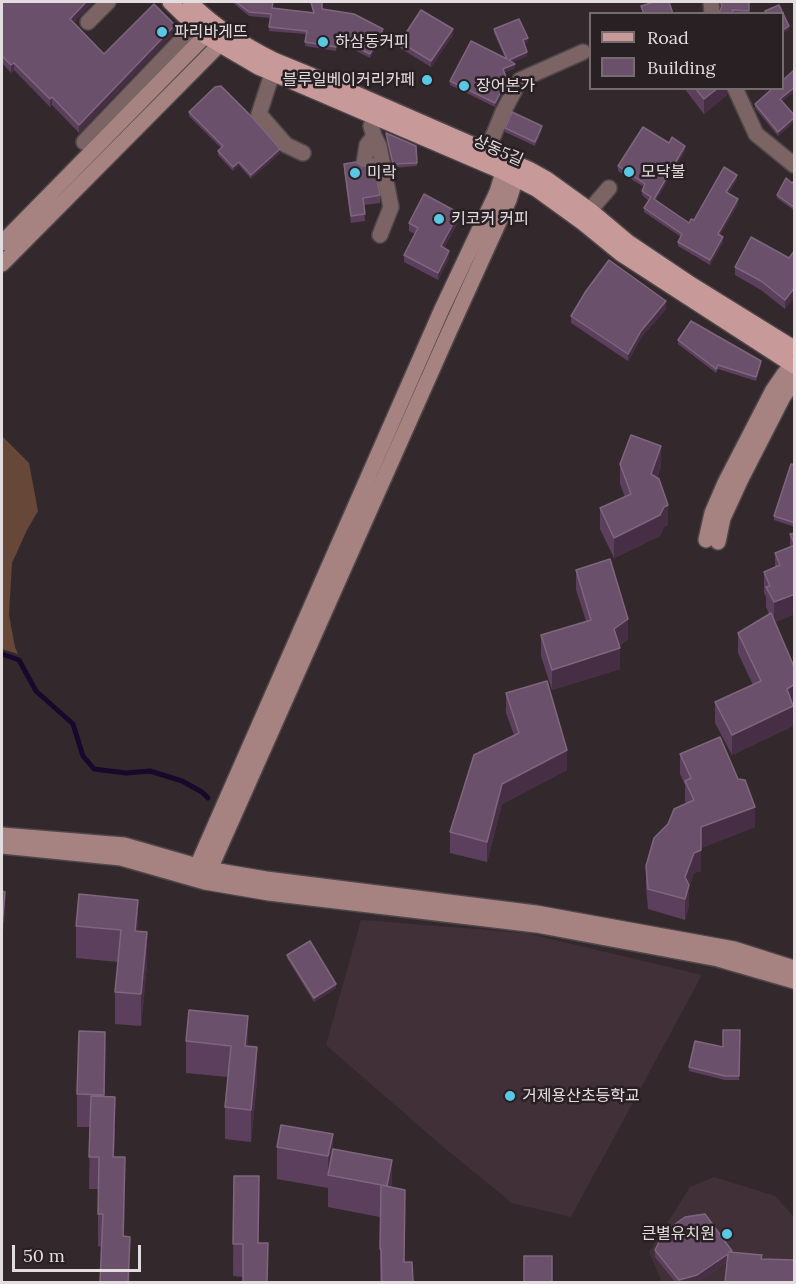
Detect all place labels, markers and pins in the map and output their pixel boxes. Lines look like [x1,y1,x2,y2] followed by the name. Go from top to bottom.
[174,22,248,42] place label: 파리바게뜨
[155,25,169,39] marker: 파리바게뜨
[335,32,409,52] place label: 하삼동커피
[316,35,330,49] marker: 하삼동커피
[283,70,415,90] place label: 블루일베이커리카페
[420,73,434,87] marker: 블루일베이커리카페
[476,76,535,96] place label: 장어본가
[457,79,471,93] marker: 장어본가
[641,162,685,182] place label: 모닥불
[367,163,396,183] place label: 미락
[622,165,636,179] marker: 모닥불
[348,166,362,180] marker: 미락
[451,209,529,229] place label: 키코커 커피
[432,212,446,226] marker: 키코커 커피
[522,1086,640,1106] place label: 거제용산초등학교
[503,1089,517,1103] marker: 거제용산초등학교
[641,1224,715,1244] place label: 큰별유치원
[720,1227,734,1241] marker: 큰별유치원

